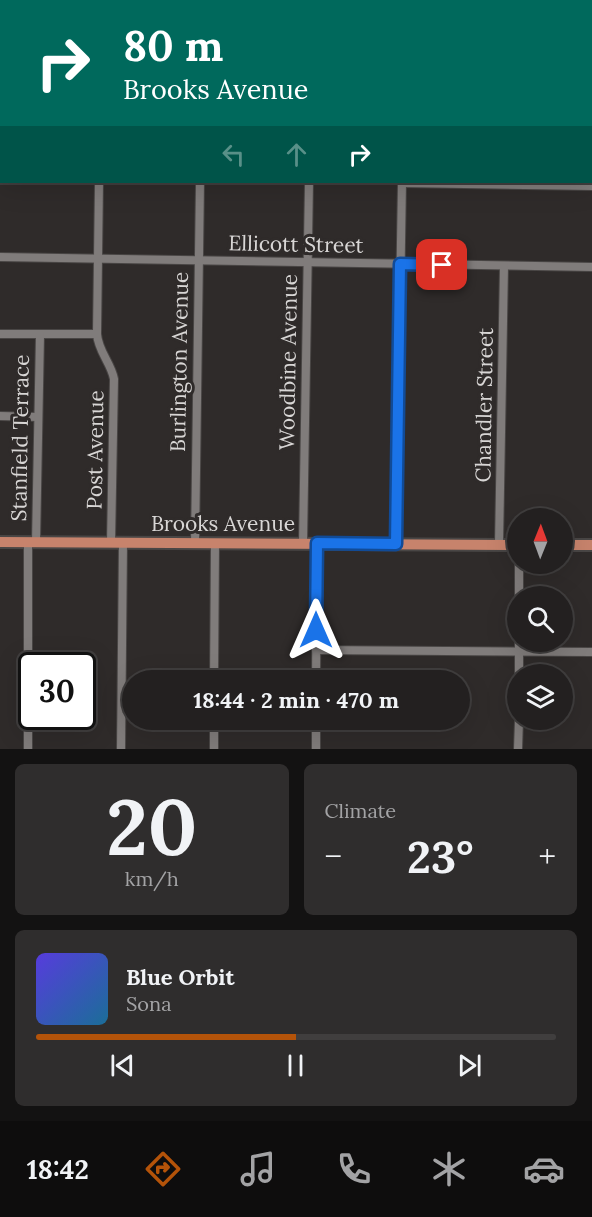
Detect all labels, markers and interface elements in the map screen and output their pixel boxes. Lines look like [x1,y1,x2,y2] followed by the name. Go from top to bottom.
[123,19,223,73] text: 80 m
[24,24,102,102] icon: right
[123,72,308,106] text: Brooks Avenue
[217,138,250,171] icon: left
[280,138,313,171] icon: ahead
[343,138,376,171] icon: right
[228,229,365,259] street label: Ellicott Street
[416,239,467,290] pin
[425,248,458,281] icon: arrive
[164,272,194,452] street label: Burlington Avenue
[273,274,303,450] street label: Woodbine Avenue
[469,327,499,483] street label: Chandler Street
[5,354,35,522] street label: Stanfield Terrace
[80,390,110,510] street label: Post Avenue
[507,508,573,574] north arrow
[507,508,573,730] map controls
[151,510,295,537] street label: Brooks Avenue
[507,586,573,652] button: search
[284,598,348,662] position arrow
[18,652,96,730] speed limit sign: 30
[507,664,573,730] button: layers
[193,686,399,714] text: 18:44 · 2 min · 470 m
[106,777,197,876] text: 20
[325,798,396,823] text: Climate
[407,828,473,885] text: 23°
[325,835,342,877] text: −
[538,835,556,877] text: +
[125,866,179,891] text: km/h
[126,963,234,991] text: Blue Orbit
[126,991,172,1016] text: Sona
[106,1049,139,1082] icon: previous
[279,1049,312,1082] icon: pause
[453,1049,486,1082] icon: next
[142,1148,184,1190] icon: directions
[237,1148,279,1190] icon: music
[333,1148,375,1190] icon: phone
[428,1148,470,1190] icon: climate
[523,1148,565,1190] icon: car
[27,1152,89,1186] text: 18:42

